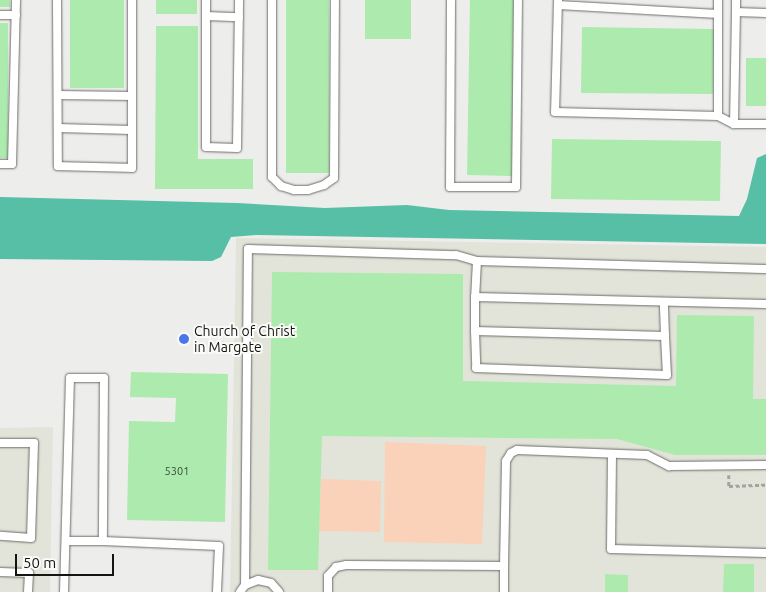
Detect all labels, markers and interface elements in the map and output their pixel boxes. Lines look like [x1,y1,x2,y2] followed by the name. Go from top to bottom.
[194,323,295,356] place label: Church of Christ in Margate
[178,333,190,345] marker: Church of Christ in Margate
[165,464,189,478] house number: 5301
[18,544,116,576] scale bar
[23,554,56,571] text: 50 m

